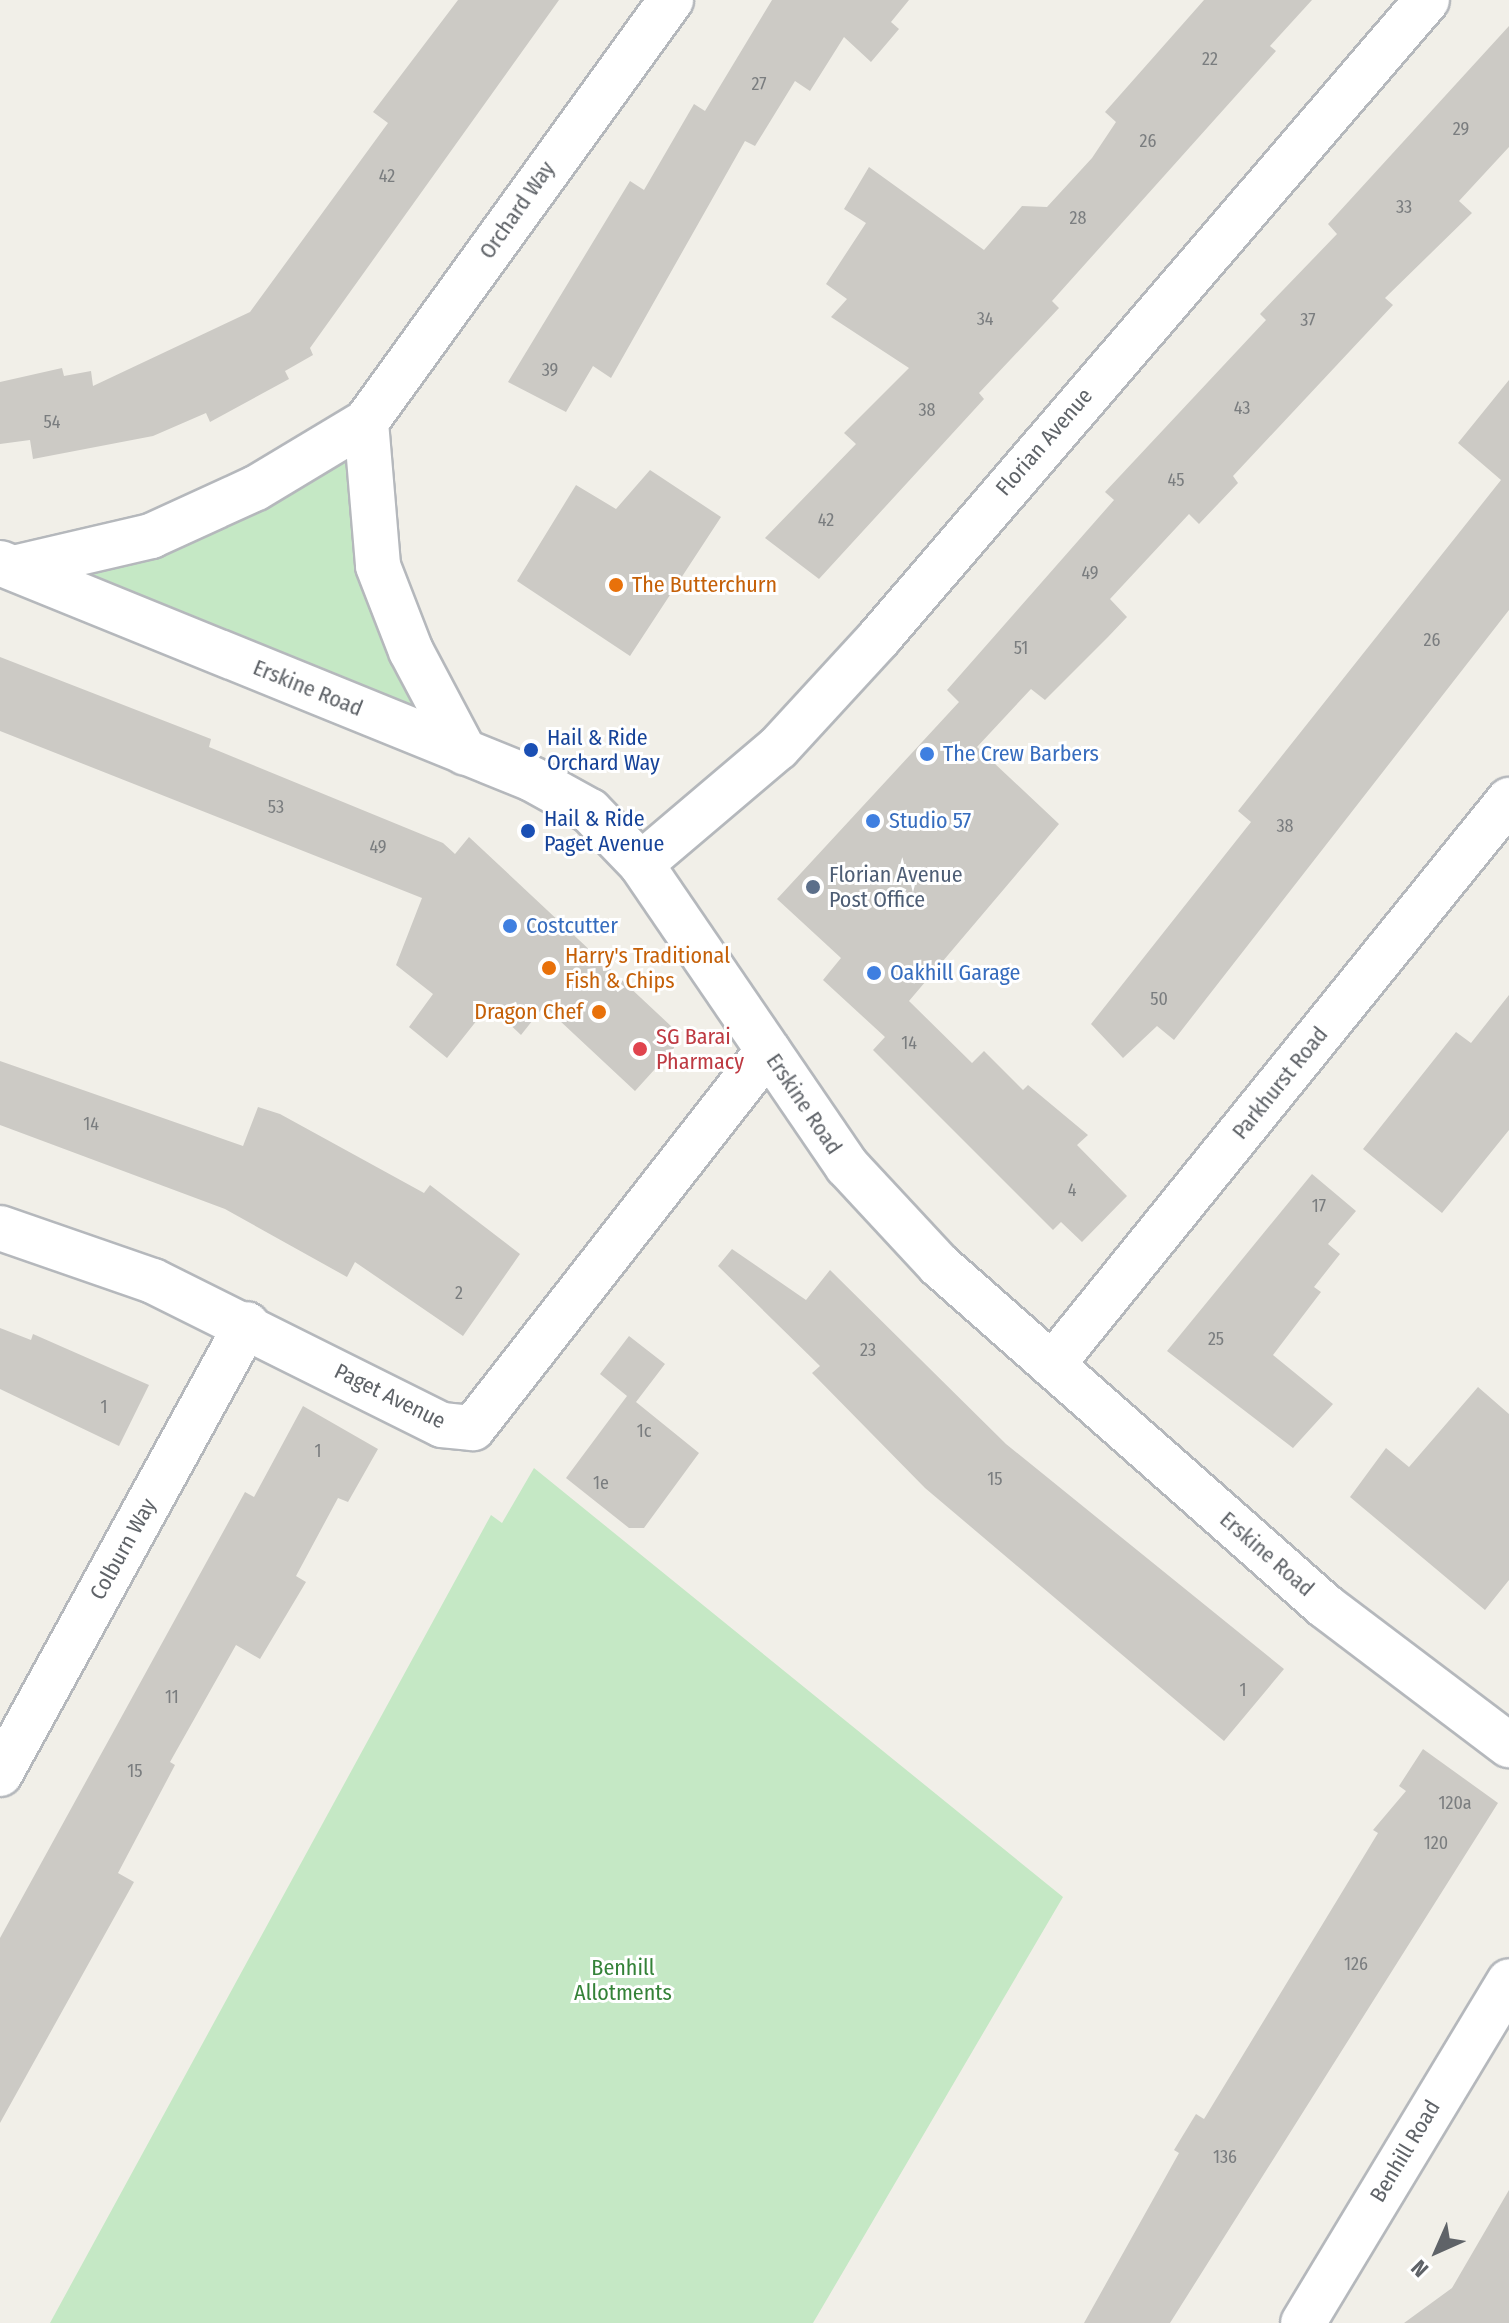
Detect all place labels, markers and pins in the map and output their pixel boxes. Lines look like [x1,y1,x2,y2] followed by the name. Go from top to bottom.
[632,572,777,598] place label: The Butterchurn
[607,576,625,594] marker: The Butterchurn
[547,724,660,776] place label: Hail & Ride Orchard Way
[522,741,540,759] marker: Hail & Ride Orchard Way
[943,741,1099,767] place label: The Crew Barbers
[918,745,936,763] marker: The Crew Barbers
[544,805,664,856] place label: Hail & Ride Paget Avenue
[889,808,971,834] place label: Studio 57
[864,812,882,830] marker: Studio 57
[519,822,537,840] marker: Hail & Ride Paget Avenue
[829,861,963,912] place label: Florian Avenue Post Office
[804,878,822,896] marker: Florian Avenue Post Office
[526,913,618,939] place label: Costcutter
[501,917,519,935] marker: Costcutter
[565,942,730,994] place label: Harry's Traditional Fish & Chips
[540,959,558,977] marker: Harry's Traditional Fish & Chips
[890,960,1020,986] place label: Oakhill Garage
[865,964,883,982] marker: Oakhill Garage
[474,999,583,1025] place label: Dragon Chef
[590,1003,608,1021] marker: Dragon Chef
[656,1023,744,1074] place label: SG Barai Pharmacy
[631,1040,649,1058] marker: SG Barai Pharmacy

